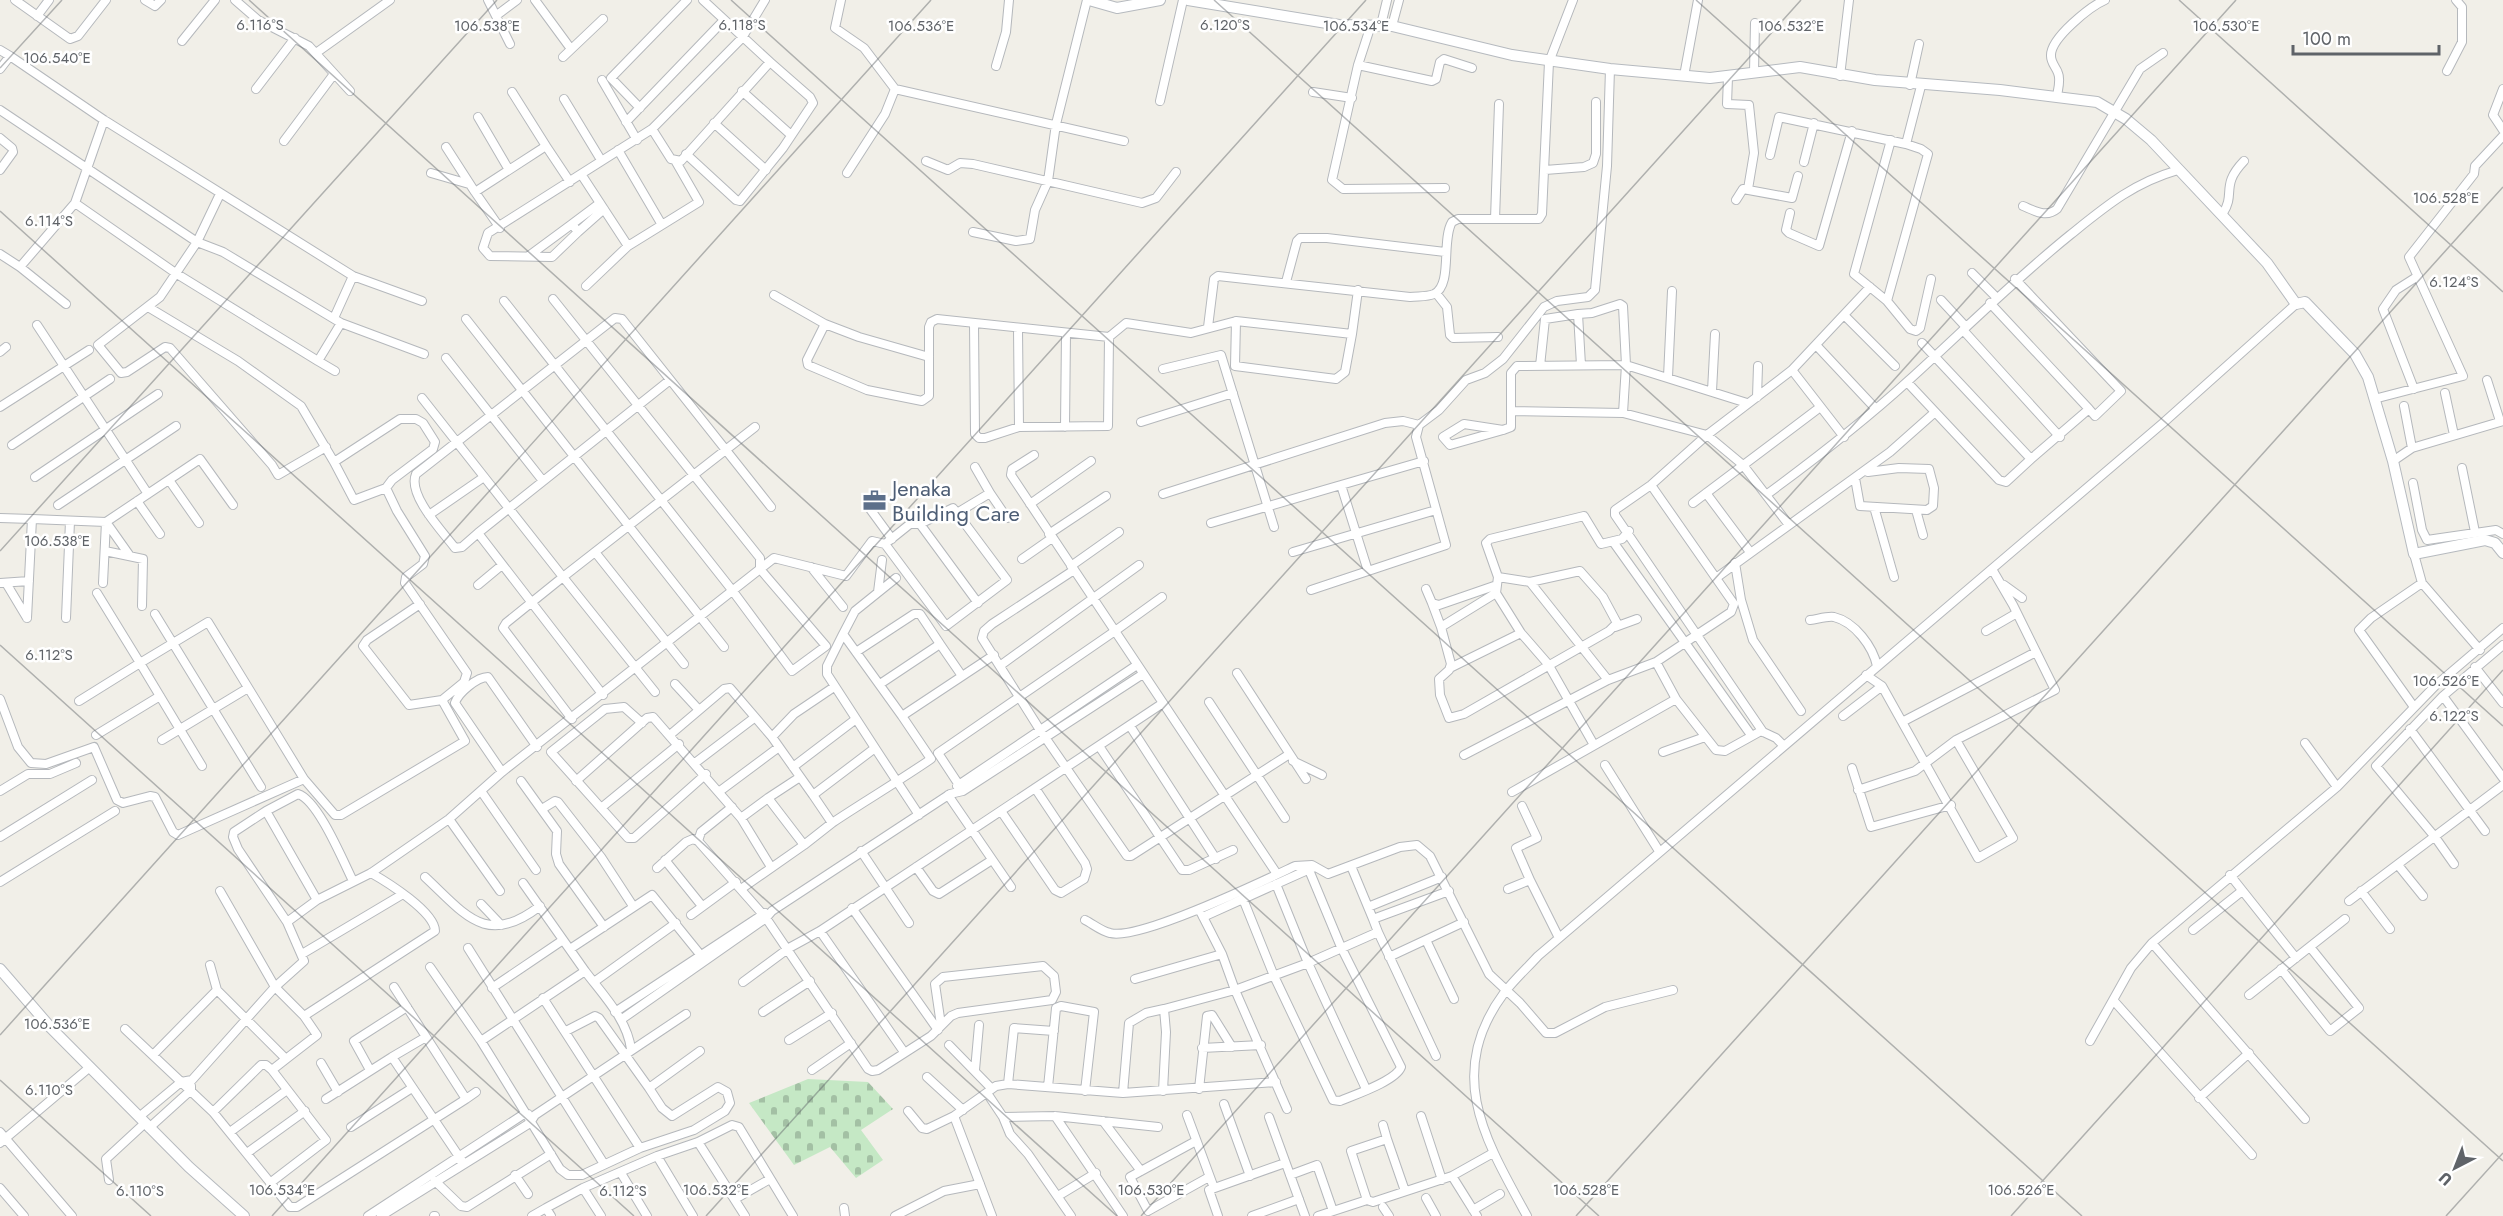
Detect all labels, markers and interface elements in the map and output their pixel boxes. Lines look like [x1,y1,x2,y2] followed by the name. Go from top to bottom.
[236,14,284,36] text: 6.116°S
[718,14,766,36] text: 6.118°S
[1200,14,1250,36] text: 6.120°S
[454,15,520,37] text: 106.538°E
[888,15,954,37] text: 106.536°E
[1323,15,1389,37] text: 106.534°E
[1758,15,1824,37] text: 106.532°E
[2193,15,2259,37] text: 106.530°E
[2293,18,2438,56] scale bar
[2302,26,2351,52] text: 100 m
[23,47,91,69] text: 106.540°E
[2413,187,2479,209] text: 106.528°E
[25,210,73,232] text: 6.114°S
[2429,271,2479,293] text: 6.124°S
[889,472,1020,529] place label: Jenaka Building Care
[861,488,887,514] office icon: Jenaka Building Care
[24,530,90,552] text: 106.538°E
[25,644,73,666] text: 6.112°S
[2413,670,2479,692] text: 106.526°E
[2429,705,2479,727] text: 6.122°S
[24,1013,90,1035] text: 106.536°E
[25,1079,73,1101] text: 6.110°S
[2425,1138,2485,1198] north arrow
[2433,1166,2457,1191] text: U
[249,1179,315,1201] text: 106.534°E
[683,1179,749,1201] text: 106.532°E
[1118,1179,1184,1201] text: 106.530°E
[1553,1179,1619,1201] text: 106.528°E
[1988,1179,2054,1201] text: 106.526°E
[116,1180,164,1202] text: 6.110°S
[599,1180,647,1202] text: 6.112°S

